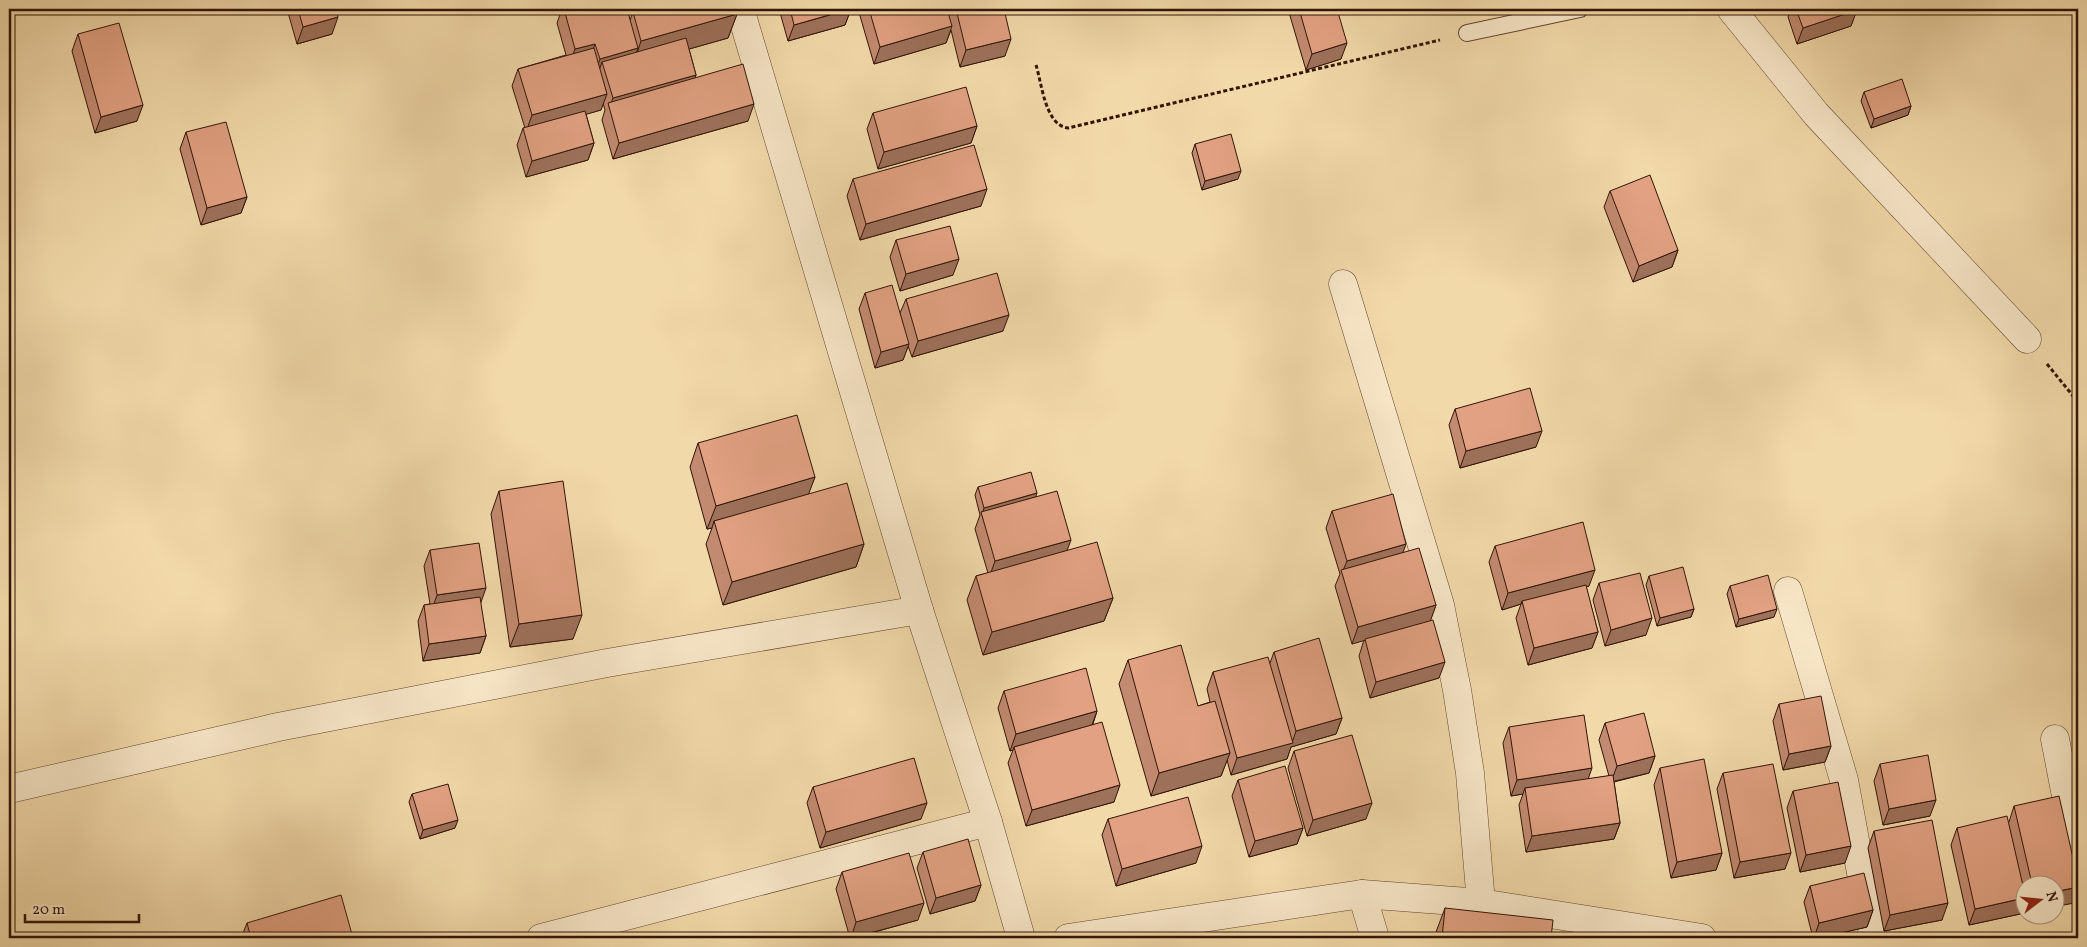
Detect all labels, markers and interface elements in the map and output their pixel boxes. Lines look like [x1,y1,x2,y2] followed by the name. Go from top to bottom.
[2014,874,2064,924] north arrow
[2041,889,2062,904] text: N
[25,892,139,924] scale bar
[32,900,65,921] text: 20 m

